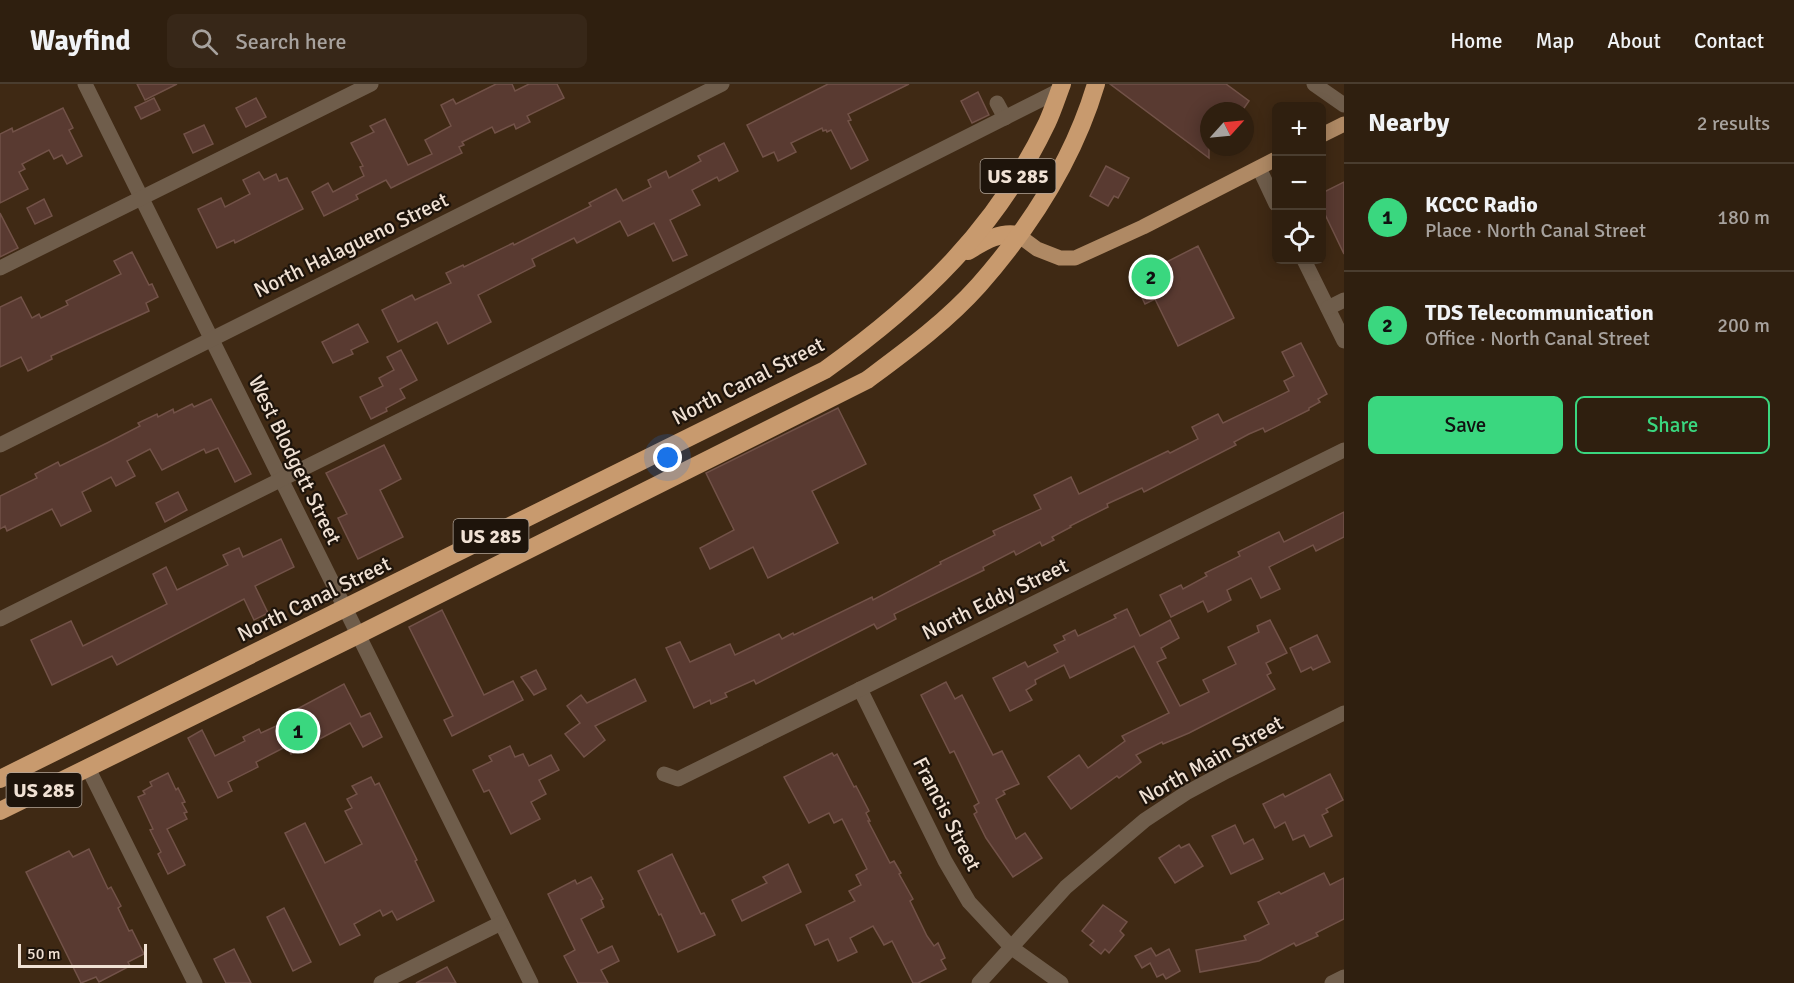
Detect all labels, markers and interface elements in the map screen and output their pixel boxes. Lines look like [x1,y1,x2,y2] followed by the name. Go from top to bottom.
[167,14,587,68] search box
[30,24,131,58] text: Wayfind
[188,25,221,58] icon: search
[236,28,347,55] text: Search here
[1450,28,1503,54] text: Home
[1536,28,1574,54] text: Map
[1607,28,1661,54] text: About
[1694,28,1764,54] text: Contact
[1200,102,1254,156] north arrow
[1272,102,1326,264] map controls
[1272,102,1326,156] button: +
[1368,107,1449,139] text: Nearby
[1697,111,1770,136] text: 2 results
[1272,156,1326,210] button: −
[980,159,1056,193] road number: US 285
[250,187,452,303] street label: North Halagueno Street
[1425,191,1538,218] text: KCCC Radio
[1382,205,1393,230] text: 1
[1717,205,1770,230] text: 180 m
[1272,210,1326,264] button: locate
[1425,218,1646,243] text: Place · North Canal Street
[1132,254,1170,300] pin: 2
[1425,299,1654,326] text: TDS Telecommunication
[1382,313,1393,338] text: 2
[1717,313,1770,338] text: 200 m
[1425,326,1650,351] text: Office · North Canal Street
[667,331,829,431] street label: North Canal Street
[243,371,347,549] street label: West Blodgett Street
[1368,396,1563,454] button: Save
[1575,396,1770,454] button: Share
[653,443,682,472] your location
[454,519,528,553] road number: US 285
[233,551,395,647] street label: North Canal Street
[917,552,1073,646] street label: North Eddy Street
[278,708,318,754] pin: 1
[1134,710,1288,810] street label: North Main Street
[907,753,987,875] street label: Francis Street
[6,773,82,807] road number: US 285
[18,941,147,968] scale bar
[27,944,61,964] text: 50 m

